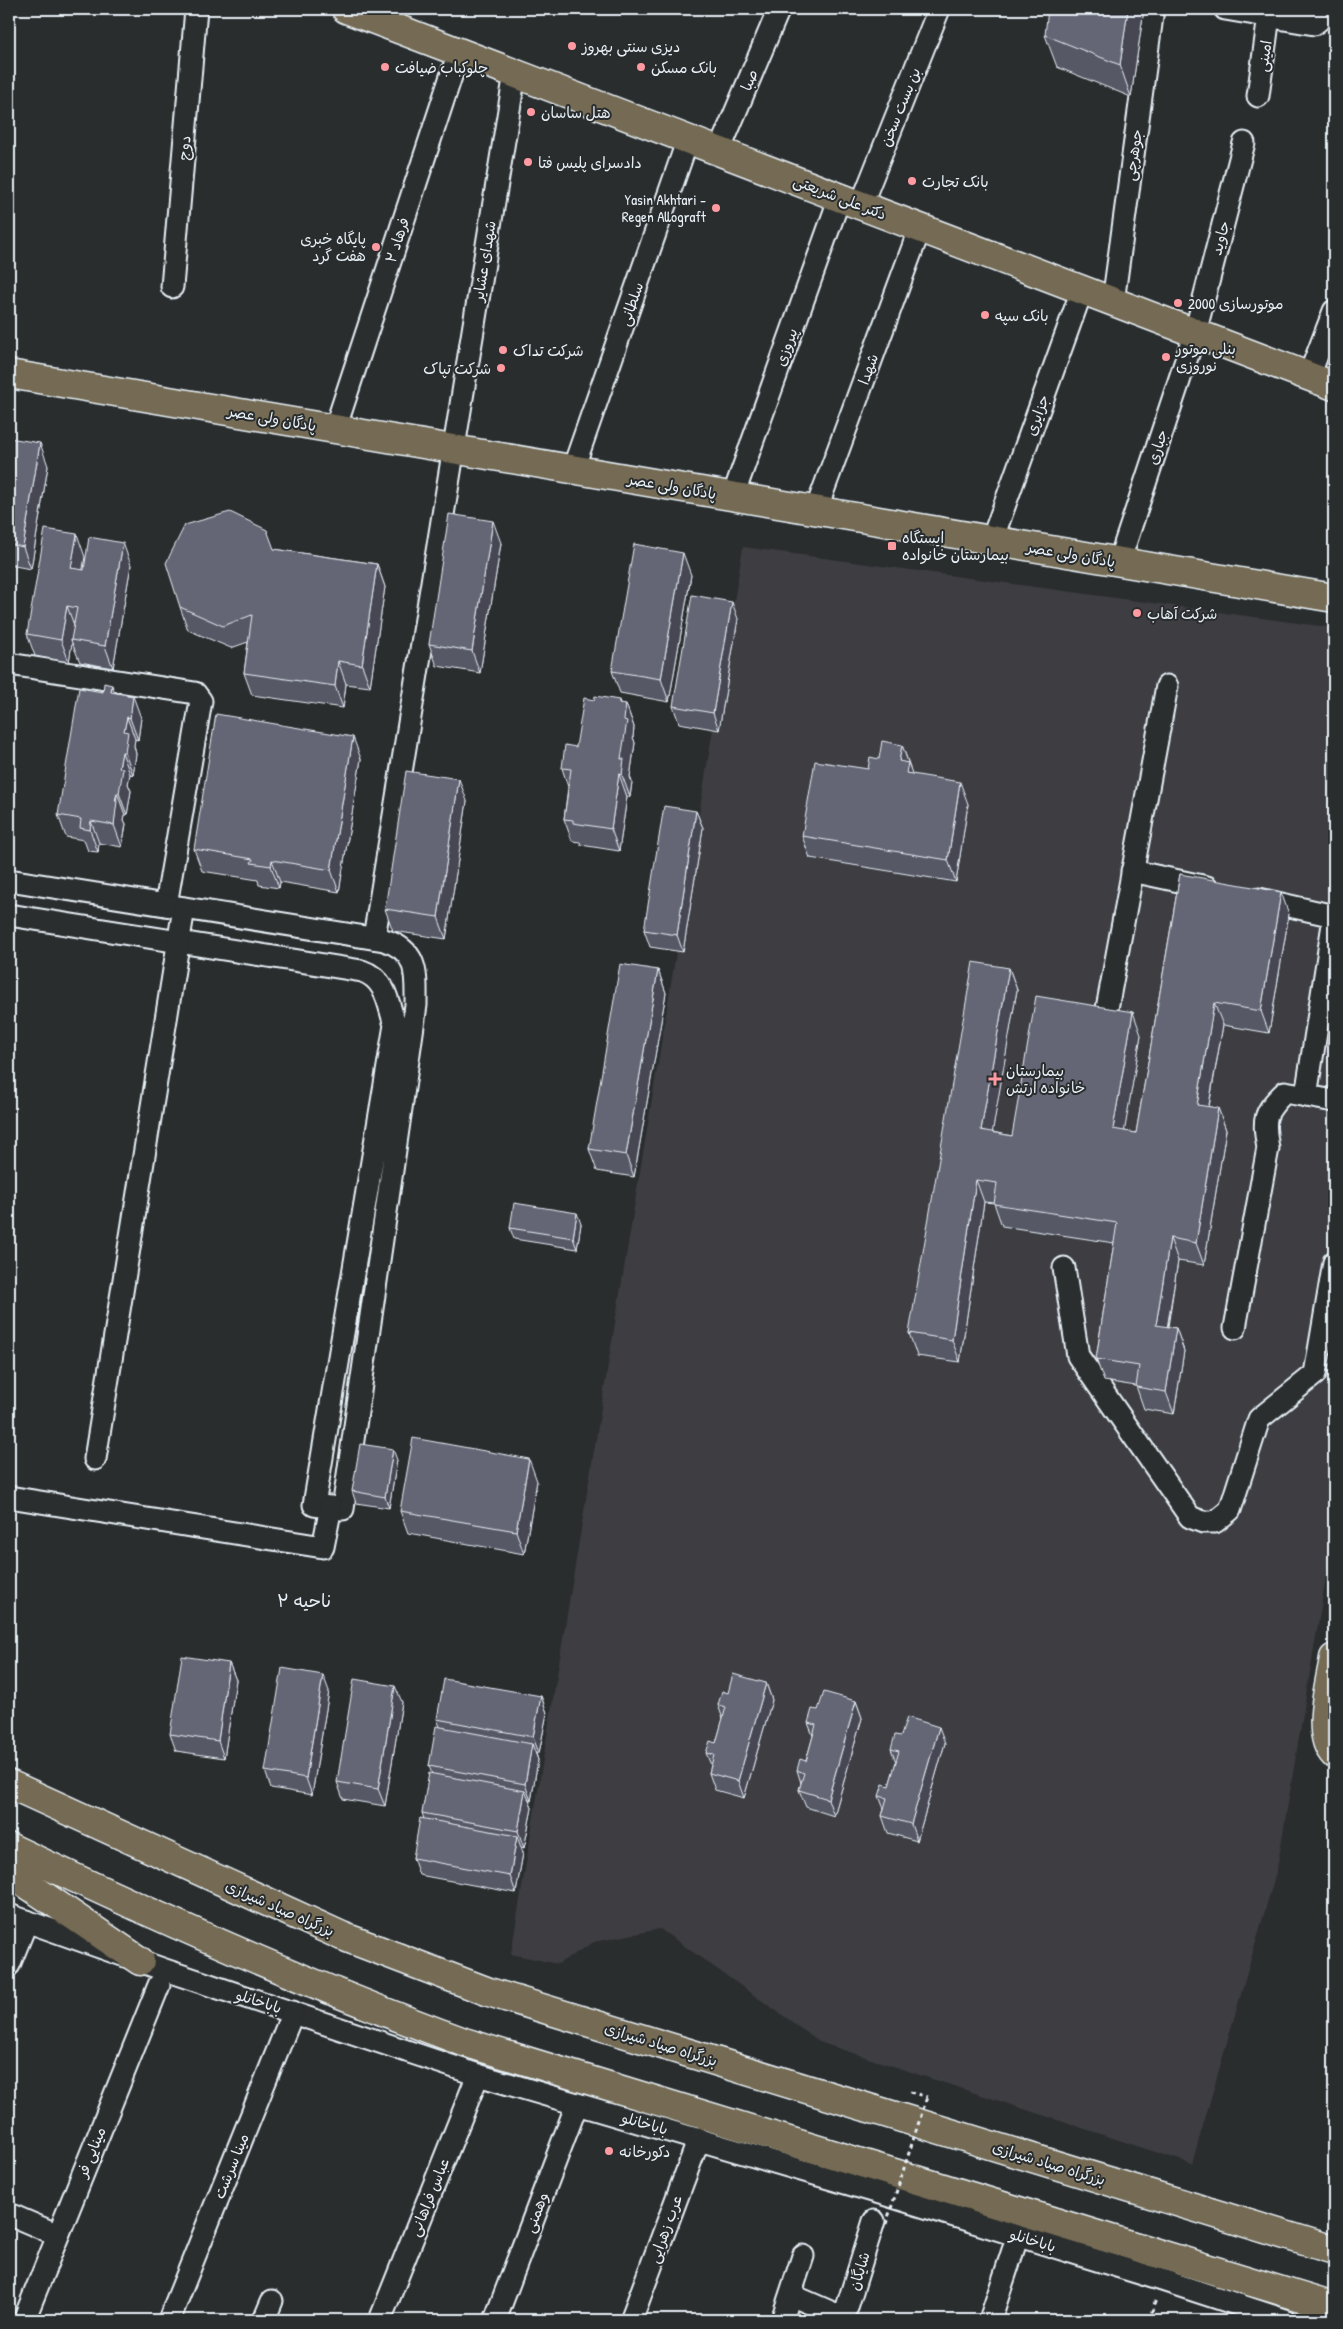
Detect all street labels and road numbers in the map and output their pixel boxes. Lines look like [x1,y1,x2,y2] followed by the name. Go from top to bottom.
[1251,39,1277,73] street label: امینی
[875,64,925,150] street label: بن بست سخن
[735,66,763,94] street label: صبا
[1119,128,1147,182] street label: جوهرچی
[172,135,196,161] street label: دوج
[790,170,890,224] street label: دکتر علی شریعتی
[380,215,414,265] street label: فرهاد ۲
[1205,218,1235,258] street label: جاوید
[467,219,501,305] street label: شهدای عشایر
[614,279,648,329] street label: سلطانی
[769,325,803,369] street label: پیروزی
[853,351,883,387] street label: شهدا
[1020,392,1054,438] street label: جزایری
[224,400,318,436] street label: پادگان ولی عصر
[1141,427,1173,467] street label: جباری
[624,468,718,504] street label: پادگان ولی عصر
[1023,536,1117,572] street label: پادگان ولی عصر
[222,1875,338,1941] street label: بزرگراه صیاد شیرازی
[232,1983,285,2018] street label: باباخانلو
[602,2017,720,2071] street label: بزرگراه صیاد شیرازی
[618,2106,671,2140] street label: باباخانلو
[71,2124,111,2182] street label: مینایی فر
[208,2130,254,2202] street label: مینا سرشت
[990,2136,1108,2190] street label: بزرگراه صیاد شیرازی
[404,2155,454,2239] street label: عباس فراهانی
[519,2189,553,2235] street label: وهمنی
[643,2192,687,2266] street label: عرب زهرایی
[1006,2223,1059,2257] street label: باباخانلو
[843,2249,875,2293] street label: شایگان

